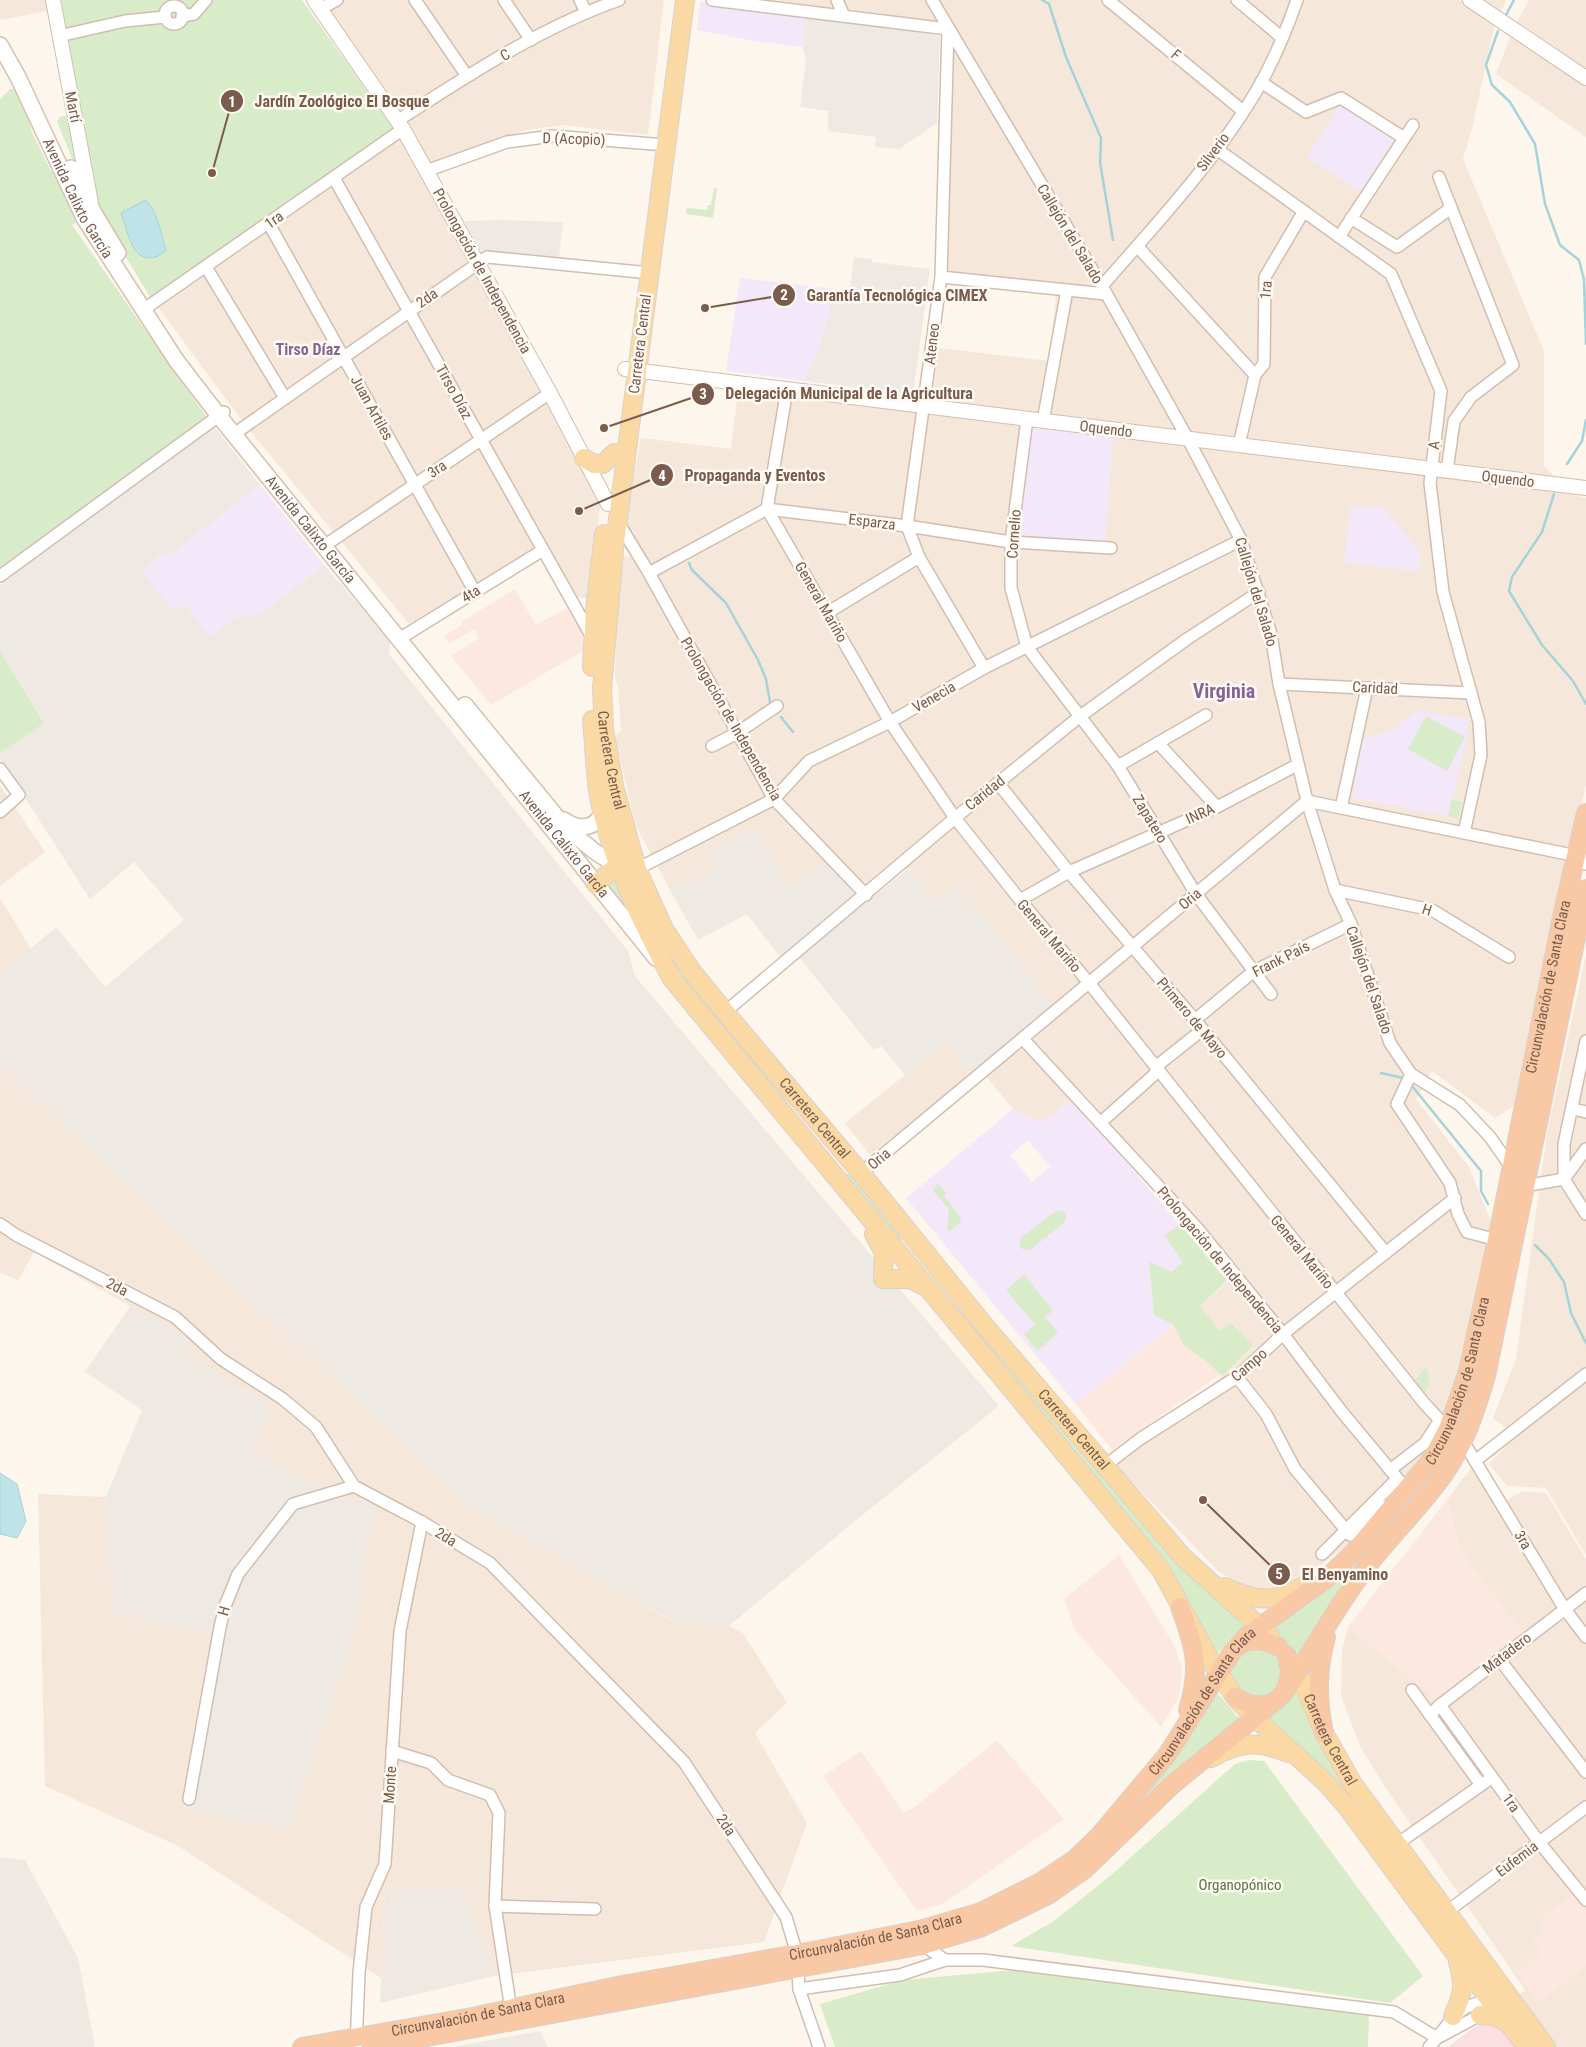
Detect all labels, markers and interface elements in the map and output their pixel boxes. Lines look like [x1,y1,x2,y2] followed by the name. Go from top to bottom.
[497,45,513,65] street label: C
[1168,46,1184,64] street label: F
[219,86,439,117] callout: Jardín Zoológico El Bosque
[61,90,85,126] street label: Martí
[255,92,430,111] text: Jardín Zoológico El Bosque
[228,93,236,111] text: 1
[542,129,606,149] street label: D (Acopio)
[1193,129,1233,175] street label: Silverio
[39,135,117,262] street label: Avenida Calixto García
[1033,181,1107,287] street label: Callejón del Salado
[429,185,535,357] street label: Prolongación de Independencia
[261,207,287,233] street label: 1ra
[771,280,998,311] callout: Garantía Tecnológica CIMEX
[1256,280,1276,300] street label: 1ra
[413,284,441,312] street label: 2da
[780,286,788,304] text: 2
[806,286,988,305] text: Garantía Tecnológica CIMEX
[625,293,655,395] street label: Carretera Central
[921,322,943,366] street label: Ateneo
[276,340,340,359] district label: Tirso Díaz
[432,362,476,422] street label: Tirso Díaz
[347,373,397,444] street label: Juan Artiles
[690,378,983,409] callout: Delegación Municipal de la Agricultura
[725,384,973,403] text: Delegación Municipal de la Agricultura
[699,385,707,403] text: 3
[1079,417,1133,441] street label: Oquendo
[1425,439,1444,450] street label: A
[424,456,450,482] street label: 3ra
[650,460,836,491] callout: Propaganda y Eventos
[684,466,826,485] text: Propaganda y Eventos
[658,467,666,485] text: 4
[1481,467,1535,491] street label: Oquendo
[262,472,359,587] street label: Avenida Calixto García
[1003,509,1025,559] street label: Cornelio
[847,510,897,534] street label: Esparza
[1231,535,1281,649] street label: Callejón del Salado
[791,559,851,645] street label: General Mariño
[458,581,484,607] street label: 4ta
[677,634,785,804] street label: Prolongación de Independencia
[909,677,959,717] street label: Venecia
[1352,678,1398,698] street label: Caridad
[1193,679,1255,703] district label: Virginia
[594,710,629,812] street label: Carretera Central
[962,772,1008,814] street label: Caridad
[515,787,613,901] street label: Avenida Calixto García
[1129,792,1171,846] street label: Zapatero
[1183,800,1218,828] street label: INRA
[1175,884,1205,914] street label: Oria
[1013,896,1085,976] street label: General Mariño
[1522,898,1574,1075] street label: Circunvalación de Santa Clara
[1420,900,1434,920] street label: H
[1342,924,1396,1036] street label: Callejón del Salado
[1249,937,1313,981] street label: Frank País
[1153,974,1231,1062] street label: Primero de Mayo
[775,1074,854,1162] street label: Carretera Central
[864,1144,894,1174] street label: Oria
[1153,1183,1287,1337] street label: Prolongación de Independencia
[1267,1211,1337,1293] street label: General Mariño
[103,1274,131,1300] street label: 2da
[1422,1295,1493,1469] street label: Circunvalación de Santa Clara
[1227,1344,1271,1386] street label: Campo
[1034,1386,1113,1473] street label: Carretera Central
[432,1524,460,1550] street label: 2da
[1510,1527,1536,1553] street label: 3ra
[1267,1558,1398,1589] callout: El Benyamino
[1275,1565,1283,1583] text: 5
[1302,1565,1388,1584] text: El Benyamino
[214,1604,234,1618] street label: H
[1145,1624,1259,1779] street label: Circunvalación de Santa Clara
[1479,1628,1535,1678] street label: Matadero
[1300,1691,1361,1788] street label: Carretera Central
[380,1766,400,1804] street label: Monte
[1498,1790,1524,1816] street label: 1ra
[712,1811,740,1839] street label: 2da
[1492,1837,1542,1881] street label: Eufemia
[1199,1876,1281,1894] park label: Organopónico
[788,1909,964,1964] street label: Circunvalación de Santa Clara
[390,1988,566,2040] street label: Circunvalación de Santa Clara

